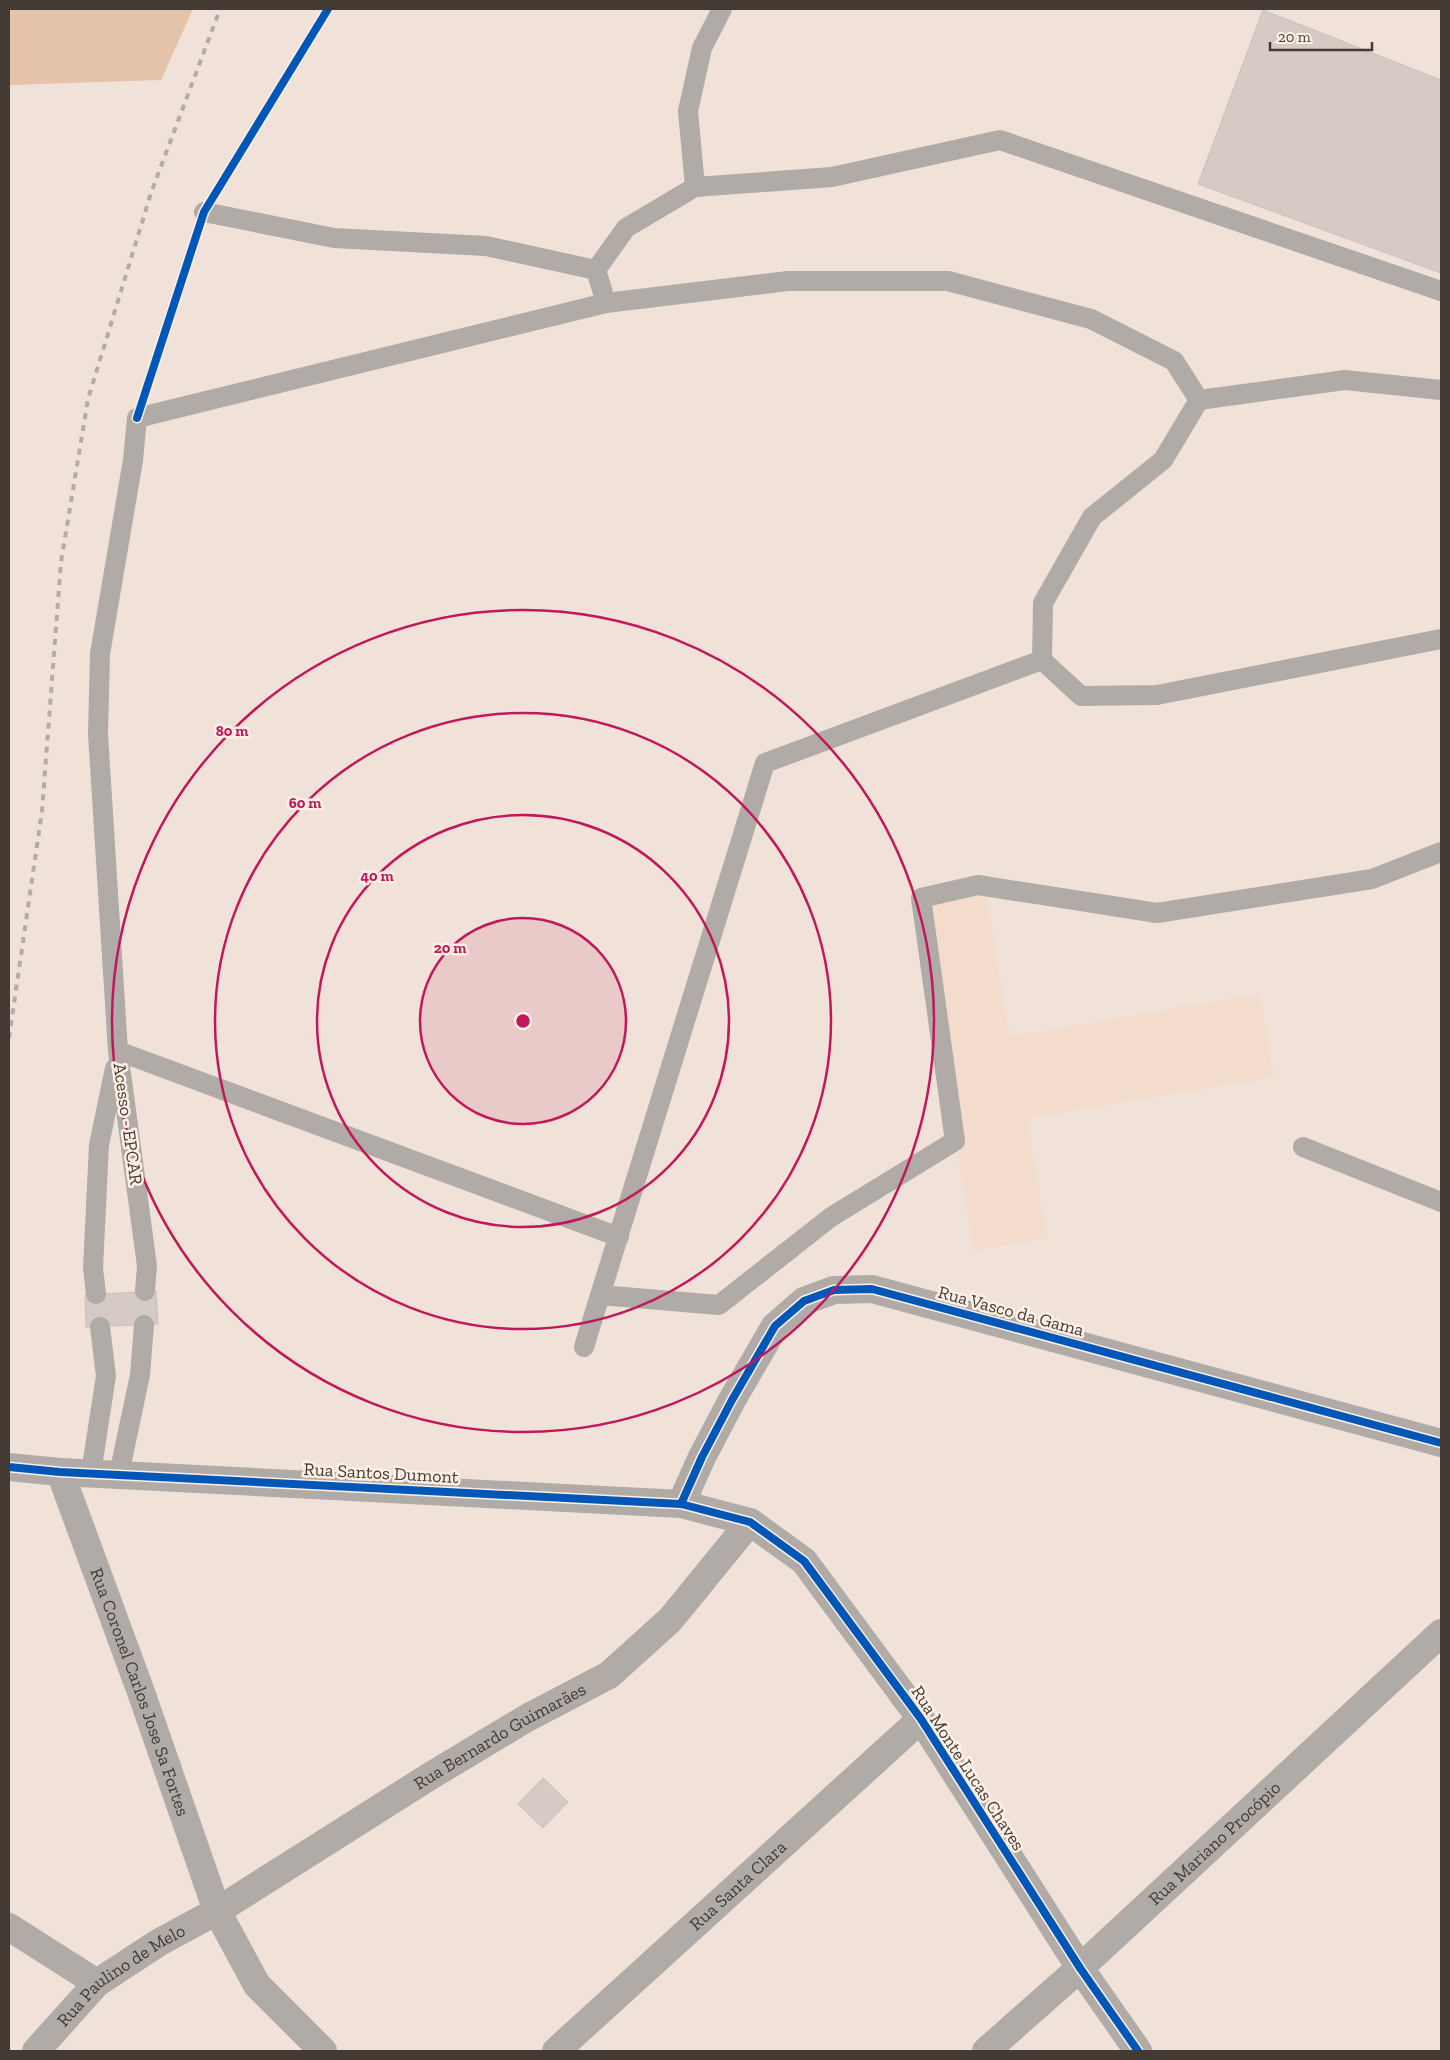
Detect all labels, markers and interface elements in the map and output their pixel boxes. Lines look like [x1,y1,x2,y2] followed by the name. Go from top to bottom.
[1270,20,1372,52] scale bar
[1278,28,1311,46] text: 20 m
[216,722,248,740] text: 80 m
[289,794,321,812] text: 60 m
[360,867,394,885] text: 40 m
[434,939,466,957] text: 20 m
[514,1012,532,1030] centre of rings
[109,1062,147,1186] street label: Acesso - EPCAR
[936,1281,1087,1341] street label: Rua Vasco da Gama
[303,1458,459,1488] street label: Rua Santos Dumont
[85,1565,194,1819] street label: Rua Coronel Carlos Jose Sa Fortes
[410,1678,590,1795] street label: Rua Bernardo Guimarães
[906,1681,1030,1855] street label: Rua Monte Lucas Chaves
[1144,1776,1285,1910] street label: Rua Mariano Procópio
[685,1836,791,1935] street label: Rua Santa Clara
[52,1919,189,2031] street label: Rua Paulino de Melo

